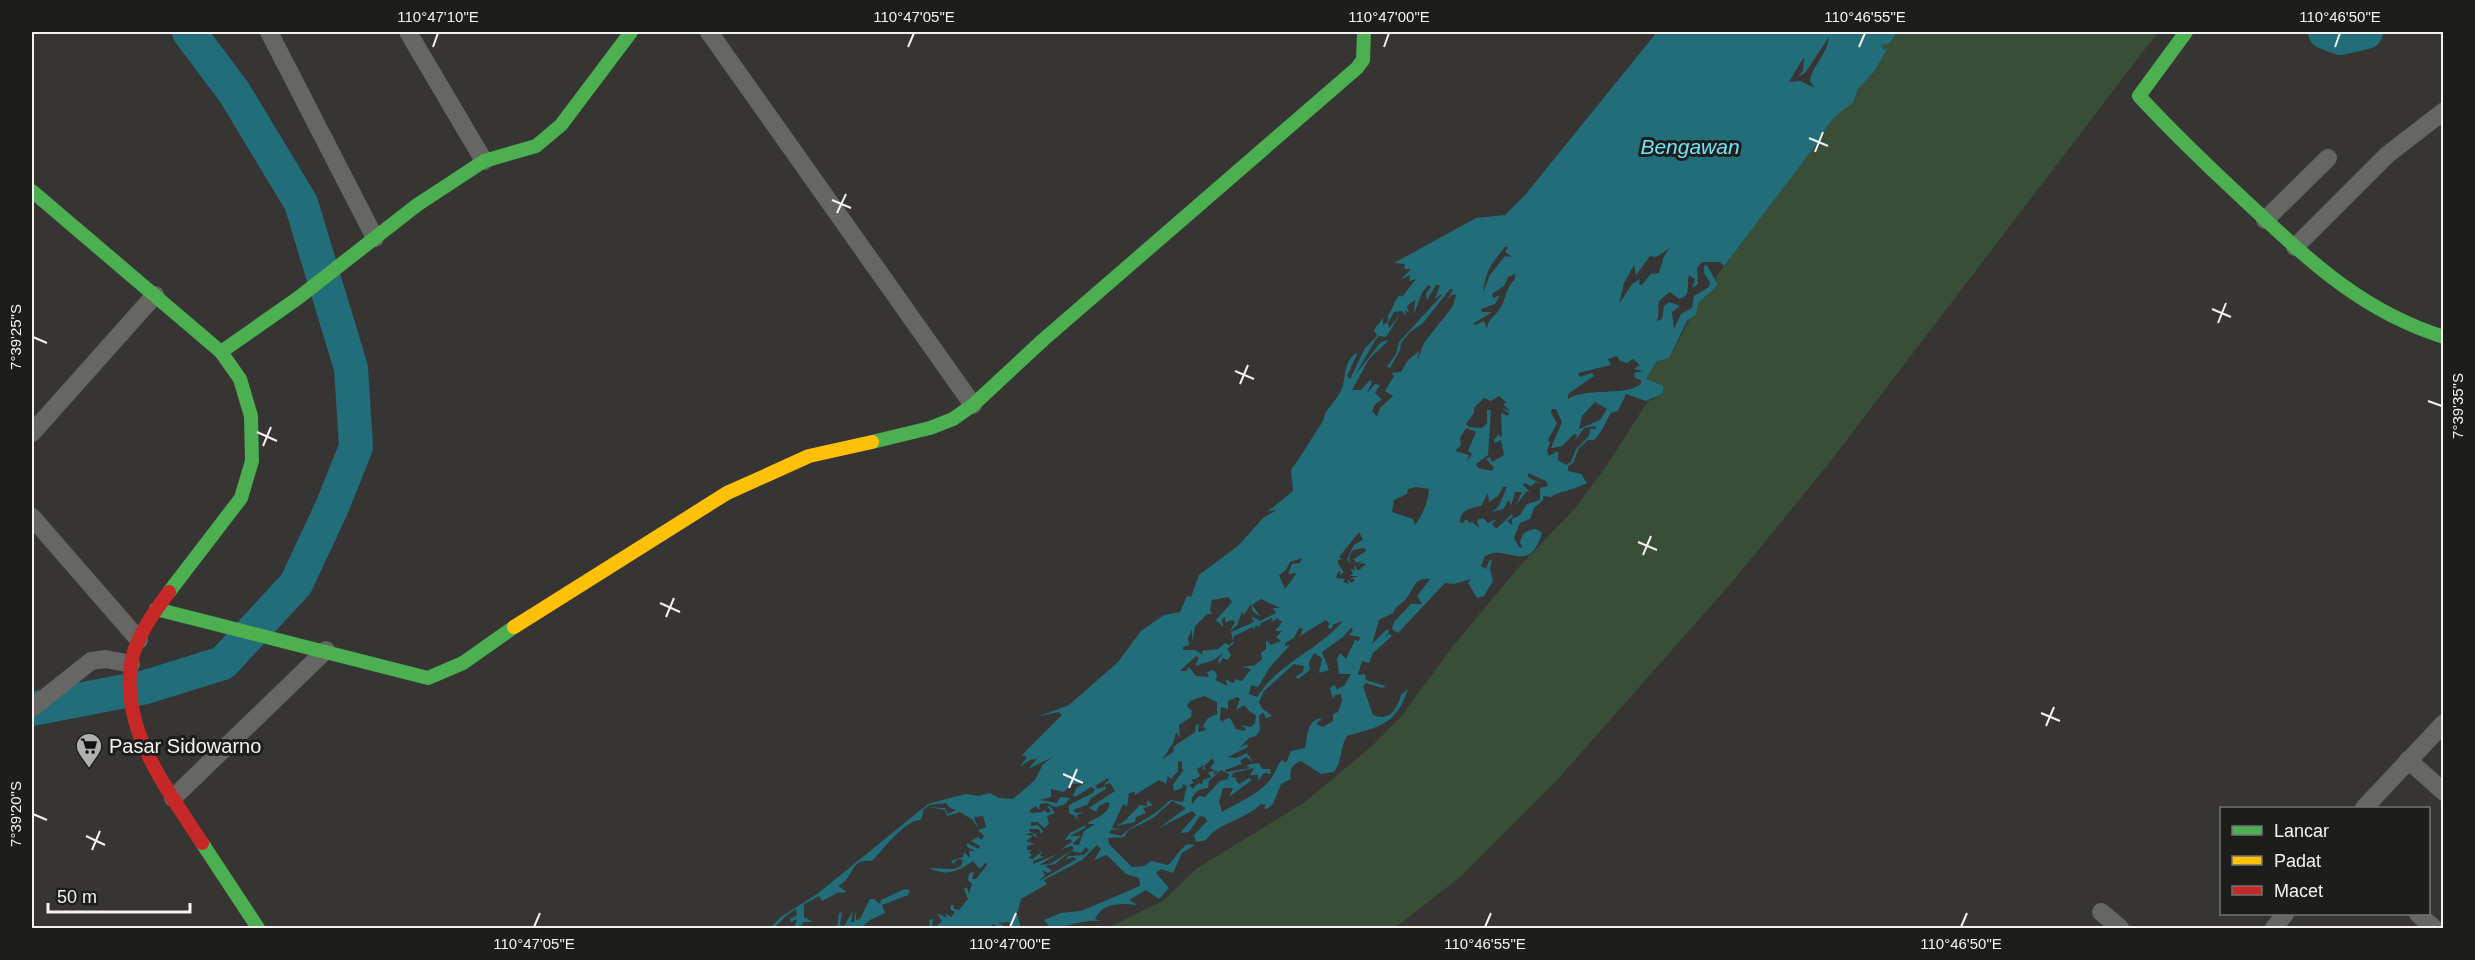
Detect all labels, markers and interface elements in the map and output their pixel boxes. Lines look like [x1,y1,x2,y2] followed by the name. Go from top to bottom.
[397,8,479,25] text: 110°47'10"E
[873,8,955,25] text: 110°47'05"E
[1348,8,1430,25] text: 110°47'00"E
[1824,8,1906,25] text: 110°46'55"E
[2299,8,2381,25] text: 110°46'50"E
[1640,135,1740,158] water label: Bengawan
[7,304,24,370] text: 7°39'25"S
[2449,373,2466,439] text: 7°39'35"S
[74,731,104,769] supermarket icon: Pasar Sidowarno
[109,735,261,757] place label: Pasar Sidowarno
[7,781,24,847] text: 7°39'20"S
[2220,807,2430,915] legend
[2274,821,2329,841] text: Lancar
[2274,851,2321,871] text: Padat
[48,876,190,914] scale bar
[2274,881,2323,901] text: Macet
[57,887,97,907] text: 50 m
[493,935,575,952] text: 110°47'05"E
[969,935,1051,952] text: 110°47'00"E
[1444,935,1526,952] text: 110°46'55"E
[1920,935,2002,952] text: 110°46'50"E

